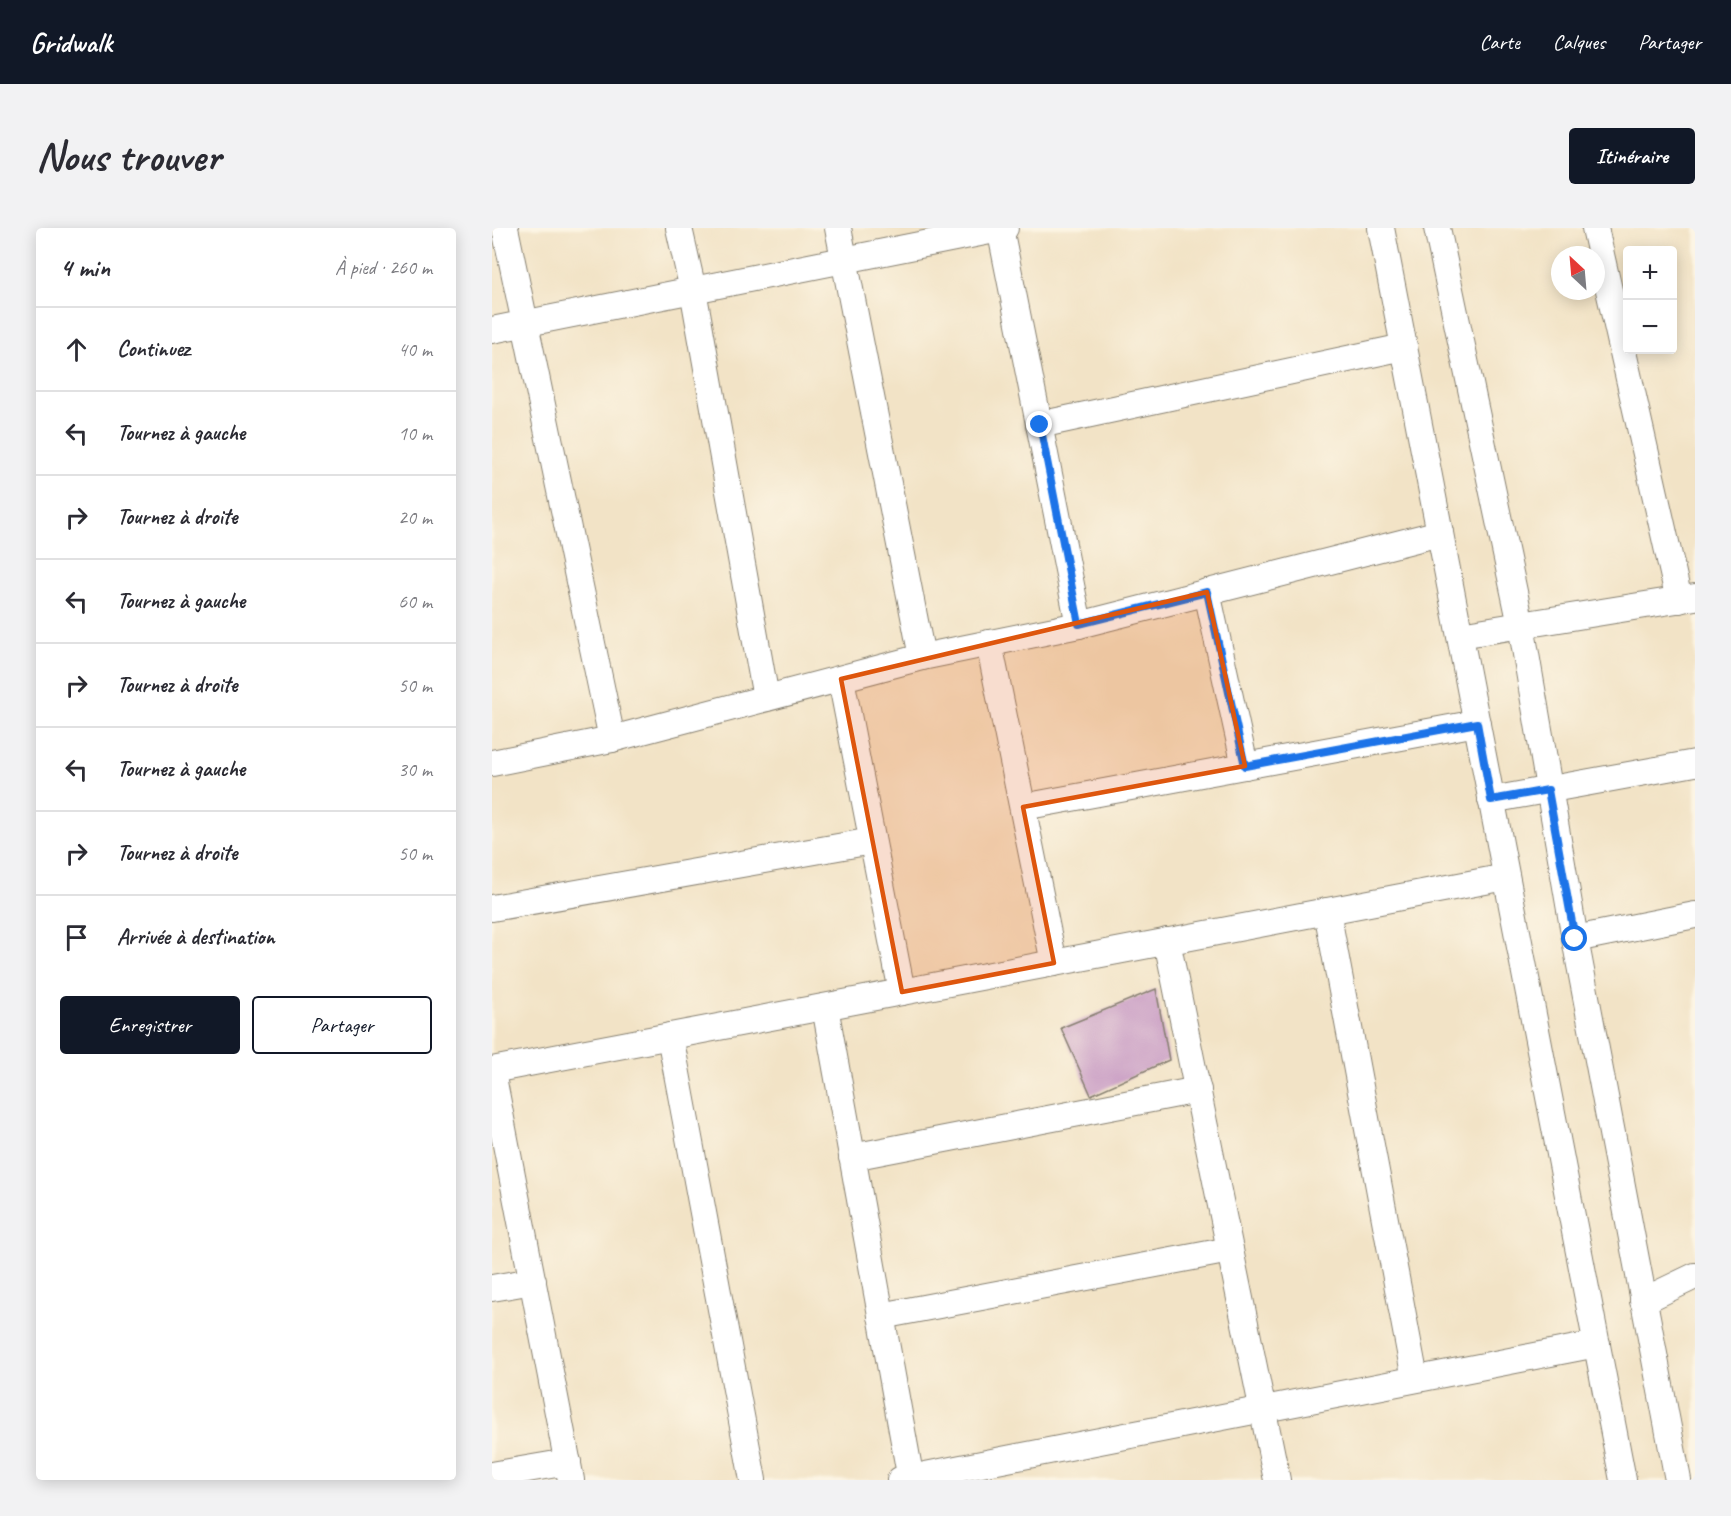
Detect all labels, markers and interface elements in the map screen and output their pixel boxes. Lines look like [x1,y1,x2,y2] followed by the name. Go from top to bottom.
[30,25,112,60] text: Gridwalk
[1479,29,1520,55] text: Carte
[1553,29,1605,55] text: Calques
[1638,29,1701,55] text: Partager
[1569,128,1695,184] button: Itinéraire
[36,130,220,183] text: Nous trouver
[1551,246,1605,300] north arrow
[1623,246,1677,354] map controls
[1623,246,1677,300] button: +
[60,251,110,284] text: 4 min
[335,255,432,280] text: À pied · 260 m
[1623,300,1677,354] button: −
[60,333,93,366] icon: ahead
[117,335,190,363] text: Continuez
[398,337,432,362] text: 40 m
[1026,411,1052,437] route end
[60,417,93,450] icon: left
[117,419,245,447] text: Tournez à gauche
[398,421,432,446] text: 10 m
[60,501,93,534] icon: right
[117,503,237,531] text: Tournez à droite
[398,505,432,530] text: 20 m
[60,585,93,618] icon: left
[117,587,245,615] text: Tournez à gauche
[398,589,432,614] text: 60 m
[60,669,93,702] icon: right
[117,671,237,699] text: Tournez à droite
[398,673,432,698] text: 50 m
[60,753,93,786] icon: left
[117,755,245,783] text: Tournez à gauche
[398,757,432,782] text: 30 m
[60,837,93,870] icon: right
[117,839,237,867] text: Tournez à droite
[398,841,432,866] text: 50 m
[60,921,93,954] icon: arrive
[117,923,275,951] text: Arrivée à destination
[1561,925,1587,951] route start
[60,996,240,1054] button: Enregistrer
[252,996,432,1054] button: Partager

